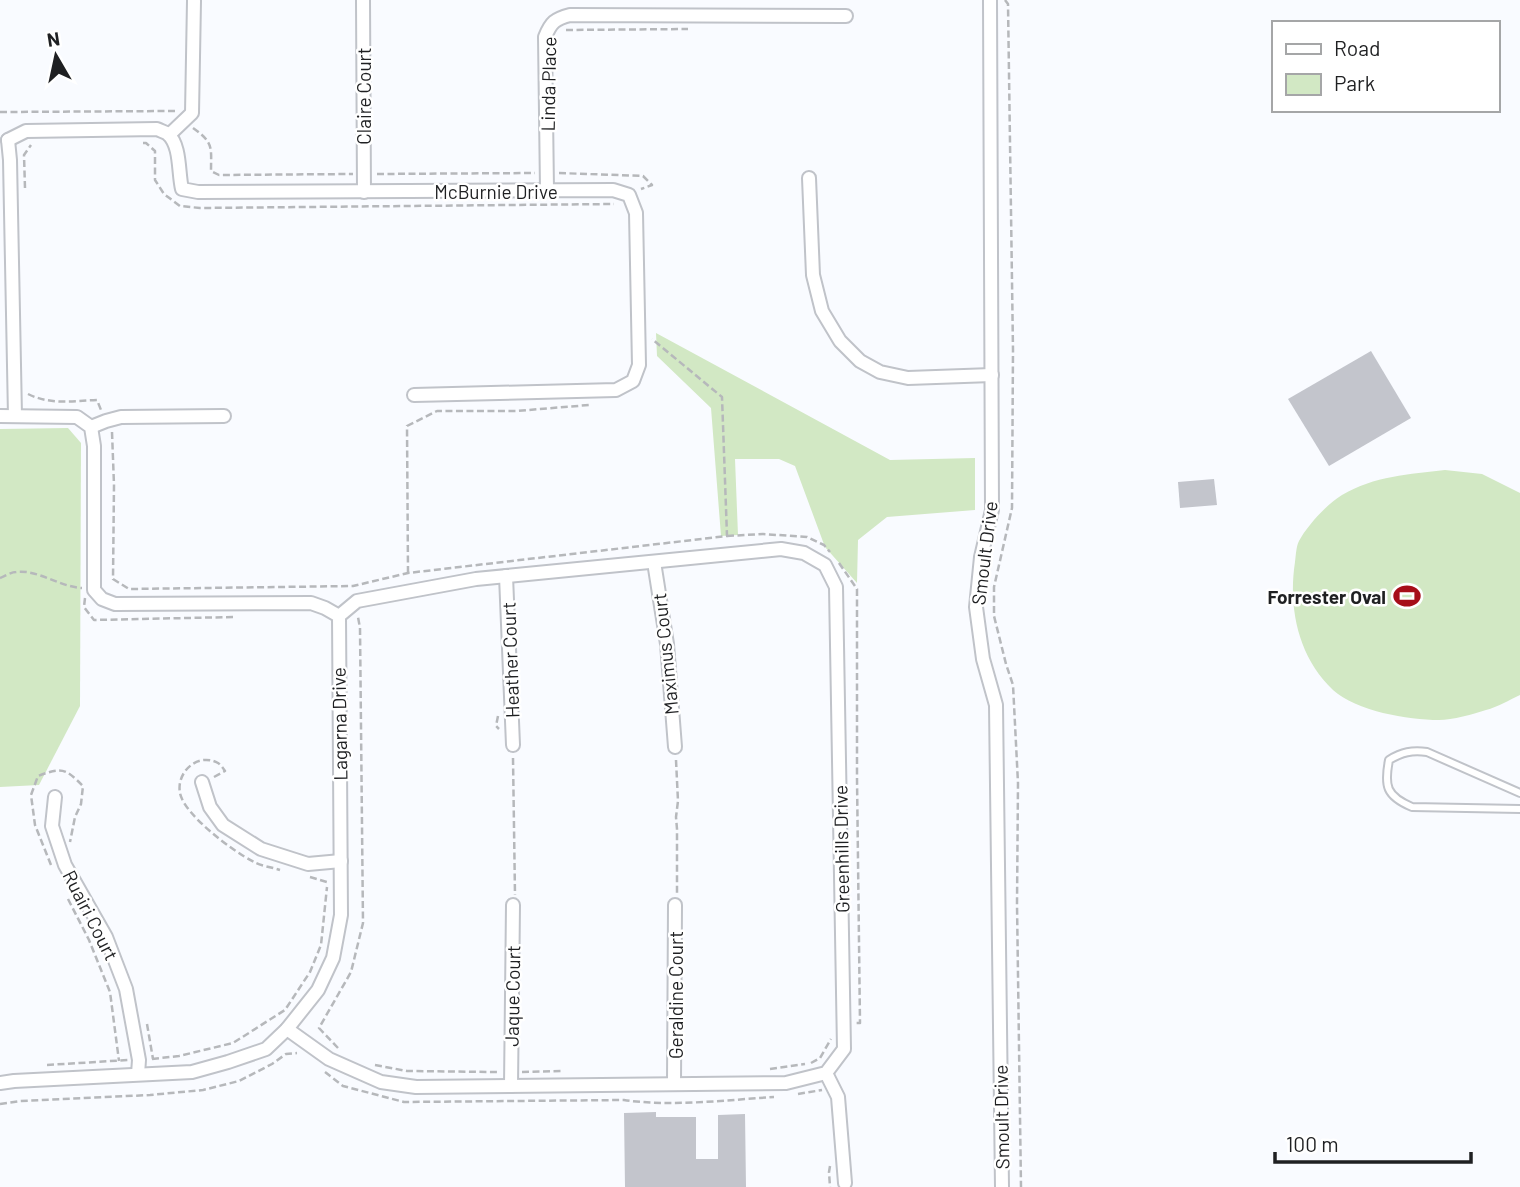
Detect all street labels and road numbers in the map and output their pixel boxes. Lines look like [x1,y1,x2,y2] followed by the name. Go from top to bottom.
[536,36,560,132] street label: Linda Place
[352,47,375,145] street label: Claire Court
[434,180,558,203] street label: McBurnie Drive
[966,500,1002,606] street label: Smoult Drive
[647,592,683,716] street label: Maximus Court
[496,602,524,718] street label: Heather Court
[327,667,351,781] street label: Lagarna Drive
[828,785,854,913] street label: Greenhills Drive
[58,866,124,964] street label: Ruairi Court
[664,931,687,1059] street label: Geraldine Court
[500,945,524,1047] street label: Jaque Court
[989,1064,1013,1170] street label: Smoult Drive

